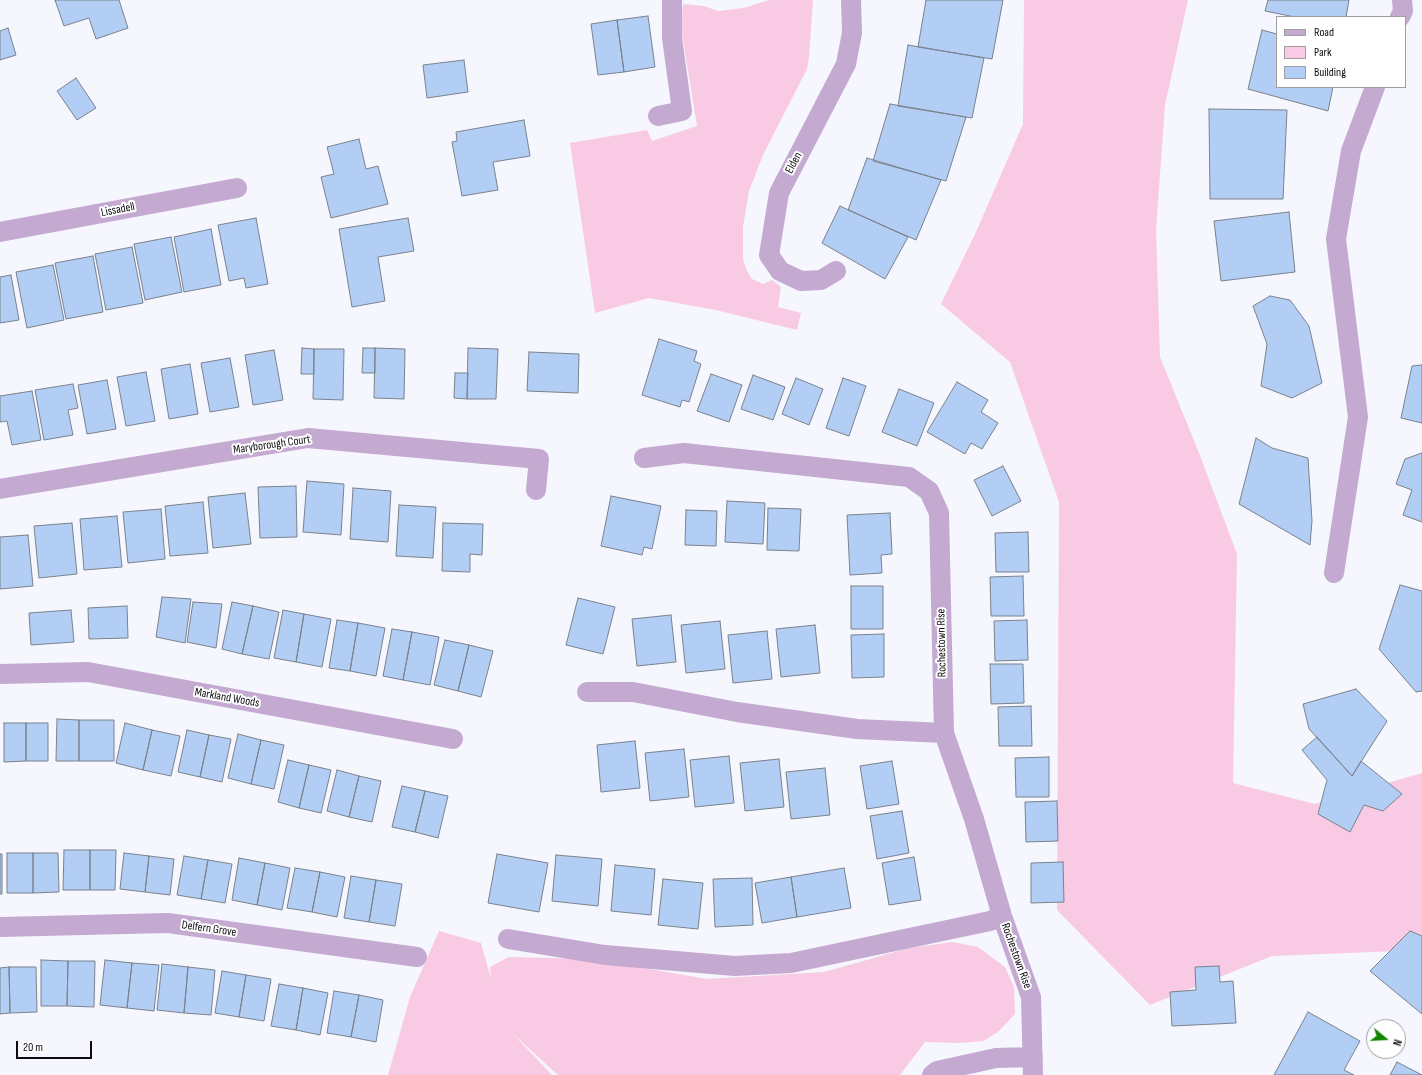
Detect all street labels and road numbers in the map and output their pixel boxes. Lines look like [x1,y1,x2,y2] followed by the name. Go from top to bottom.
[782,150,806,176] street label: Elden
[100,200,136,220] street label: Lissadell
[232,432,312,458] street label: Maryborough Court
[934,609,950,677] street label: Rochestown Rise
[193,685,261,711] street label: Markland Woods
[181,918,237,940] street label: Delfern Grove
[997,921,1035,991] street label: Rochestown Rise

